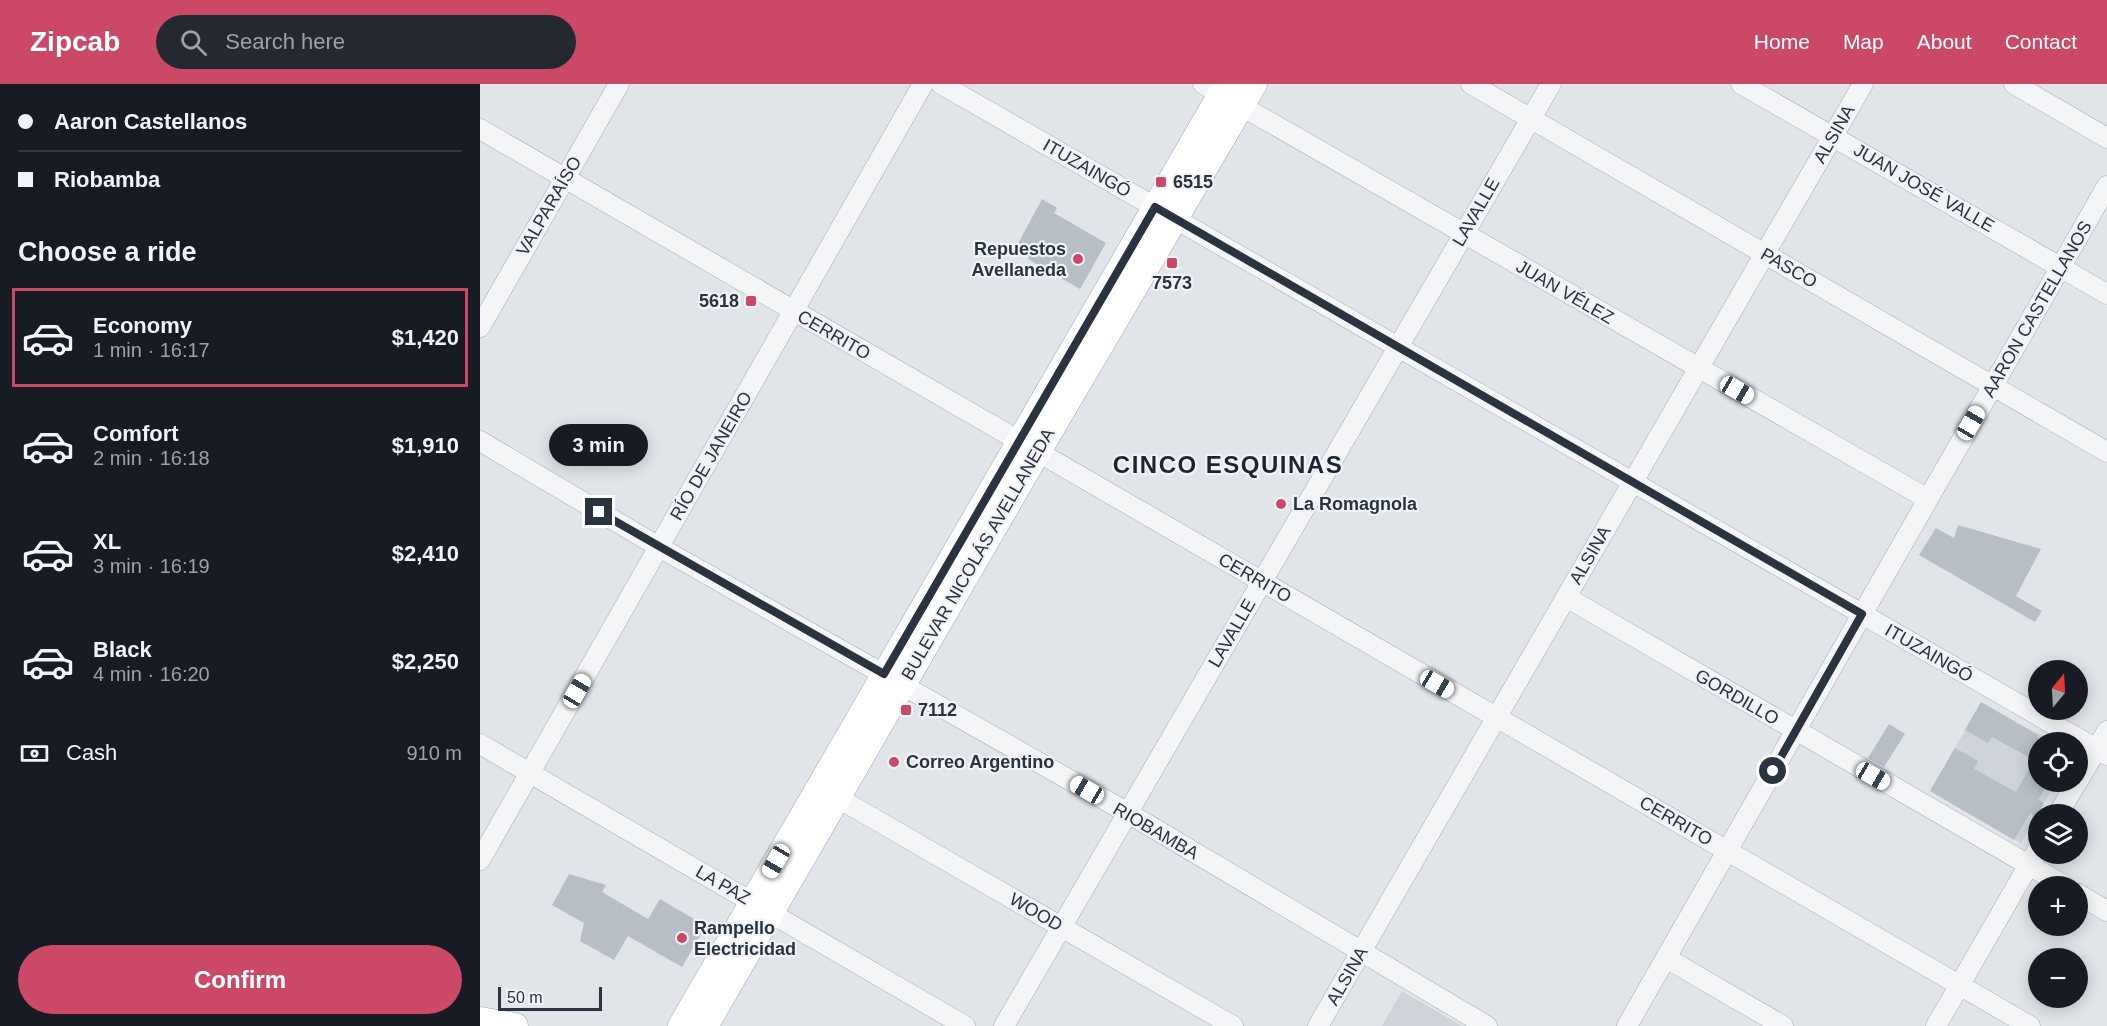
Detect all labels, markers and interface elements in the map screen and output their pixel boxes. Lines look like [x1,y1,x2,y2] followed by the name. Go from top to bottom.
[156,15,576,69] search box
[30,26,120,57] text: Zipcab
[177,26,210,59] icon: search
[225,29,345,54] text: Search here
[1754,30,1810,53] text: Home
[1843,30,1884,53] text: Map
[1917,30,1972,53] text: About
[2005,30,2077,53] text: Contact
[1809,101,1859,167] street label: ALSINA
[54,109,247,134] text: Aaron Castellanos
[1040,134,1135,201] street label: ITUZAINGÓ
[1850,140,1998,236] street label: JUAN JOSÉ VALLE
[512,153,586,259] street label: VALPARAÍSO
[54,167,160,192] text: Riobamba
[1173,172,1213,192] place label: 6515
[1448,174,1504,250] street label: LAVALLE
[1154,175,1168,189] marker: 6515
[1978,217,2096,401] street label: AARON CASTELLANOS
[18,237,197,267] text: Choose a ride
[972,239,1067,280] place label: Repuestos Avellaneda
[1757,244,1821,292] street label: PASCO
[1071,252,1085,266] marker: Repuestos Avellaneda
[1165,256,1179,270] marker: 7573
[1513,256,1617,328] street label: JUAN VÉLEZ
[1152,273,1192,293] place label: 7573
[699,291,739,311] place label: 5618
[744,294,758,308] marker: 5618
[794,306,874,364] street label: CERRITO
[21,311,75,365] icon: car
[93,313,192,338] text: Economy
[392,325,459,350] text: $1,420
[93,339,210,361] text: 1 min · 16:17
[1717,373,1757,407] car
[666,388,756,524] street label: RÍO DE JANEIRO
[1954,403,1988,443] car
[21,419,75,473] icon: car
[93,421,179,446] text: Comfort
[550,425,648,467] callout: 3 min
[897,425,1059,683] street label: BULEVAR NICOLÁS AVELLANEDA
[392,433,459,458] text: $1,910
[572,434,625,456] text: 3 min
[93,447,210,469] text: 2 min · 16:18
[1113,451,1343,478] district label: CINCO ESQUINAS
[1293,494,1418,514] place label: La Romagnola
[1274,497,1288,511] marker: La Romagnola
[585,498,612,525] route end
[1565,522,1615,588] street label: ALSINA
[21,527,75,581] icon: car
[93,529,121,554] text: XL
[392,541,459,566] text: $2,410
[1215,549,1295,607] street label: CERRITO
[93,555,210,577] text: 3 min · 16:19
[1204,595,1260,671] street label: LAVALLE
[1882,619,1977,686] street label: ITUZAINGÓ
[21,635,75,689] icon: car
[93,637,152,662] text: Black
[392,649,459,674] text: $2,250
[2028,660,2088,720] north arrow
[2028,660,2088,1008] map controls
[93,663,210,685] text: 4 min · 16:20
[1692,665,1782,729] street label: GORDILLO
[1417,667,1457,701] car
[560,671,594,711] car
[918,700,957,720] place label: 7112
[899,703,913,717] marker: 7112
[2028,732,2088,792] button: locate
[18,737,51,770] icon: cash
[66,740,117,765] text: Cash
[406,742,462,764] text: 910 m
[906,752,1054,772] place label: Correo Argentino
[887,755,901,769] marker: Correo Argentino
[1759,757,1786,784] route start
[1853,759,1893,793] car
[1067,773,1107,807] car
[1636,792,1716,850] street label: CERRITO
[1110,799,1202,863] street label: RIOBAMBA
[2028,804,2088,864] button: layers
[759,841,793,881] car
[692,861,754,909] street label: LA PAZ
[2028,876,2088,936] button: +
[1006,889,1066,935] street label: WOOD
[694,918,796,959] place label: Rampello Electricidad
[675,931,689,945] marker: Rampello Electricidad
[1322,943,1372,1009] street label: ALSINA
[18,945,462,1014] button: Confirm
[2028,948,2088,1008] button: −
[498,984,602,1012] scale bar
[507,989,543,1006] text: 50 m

